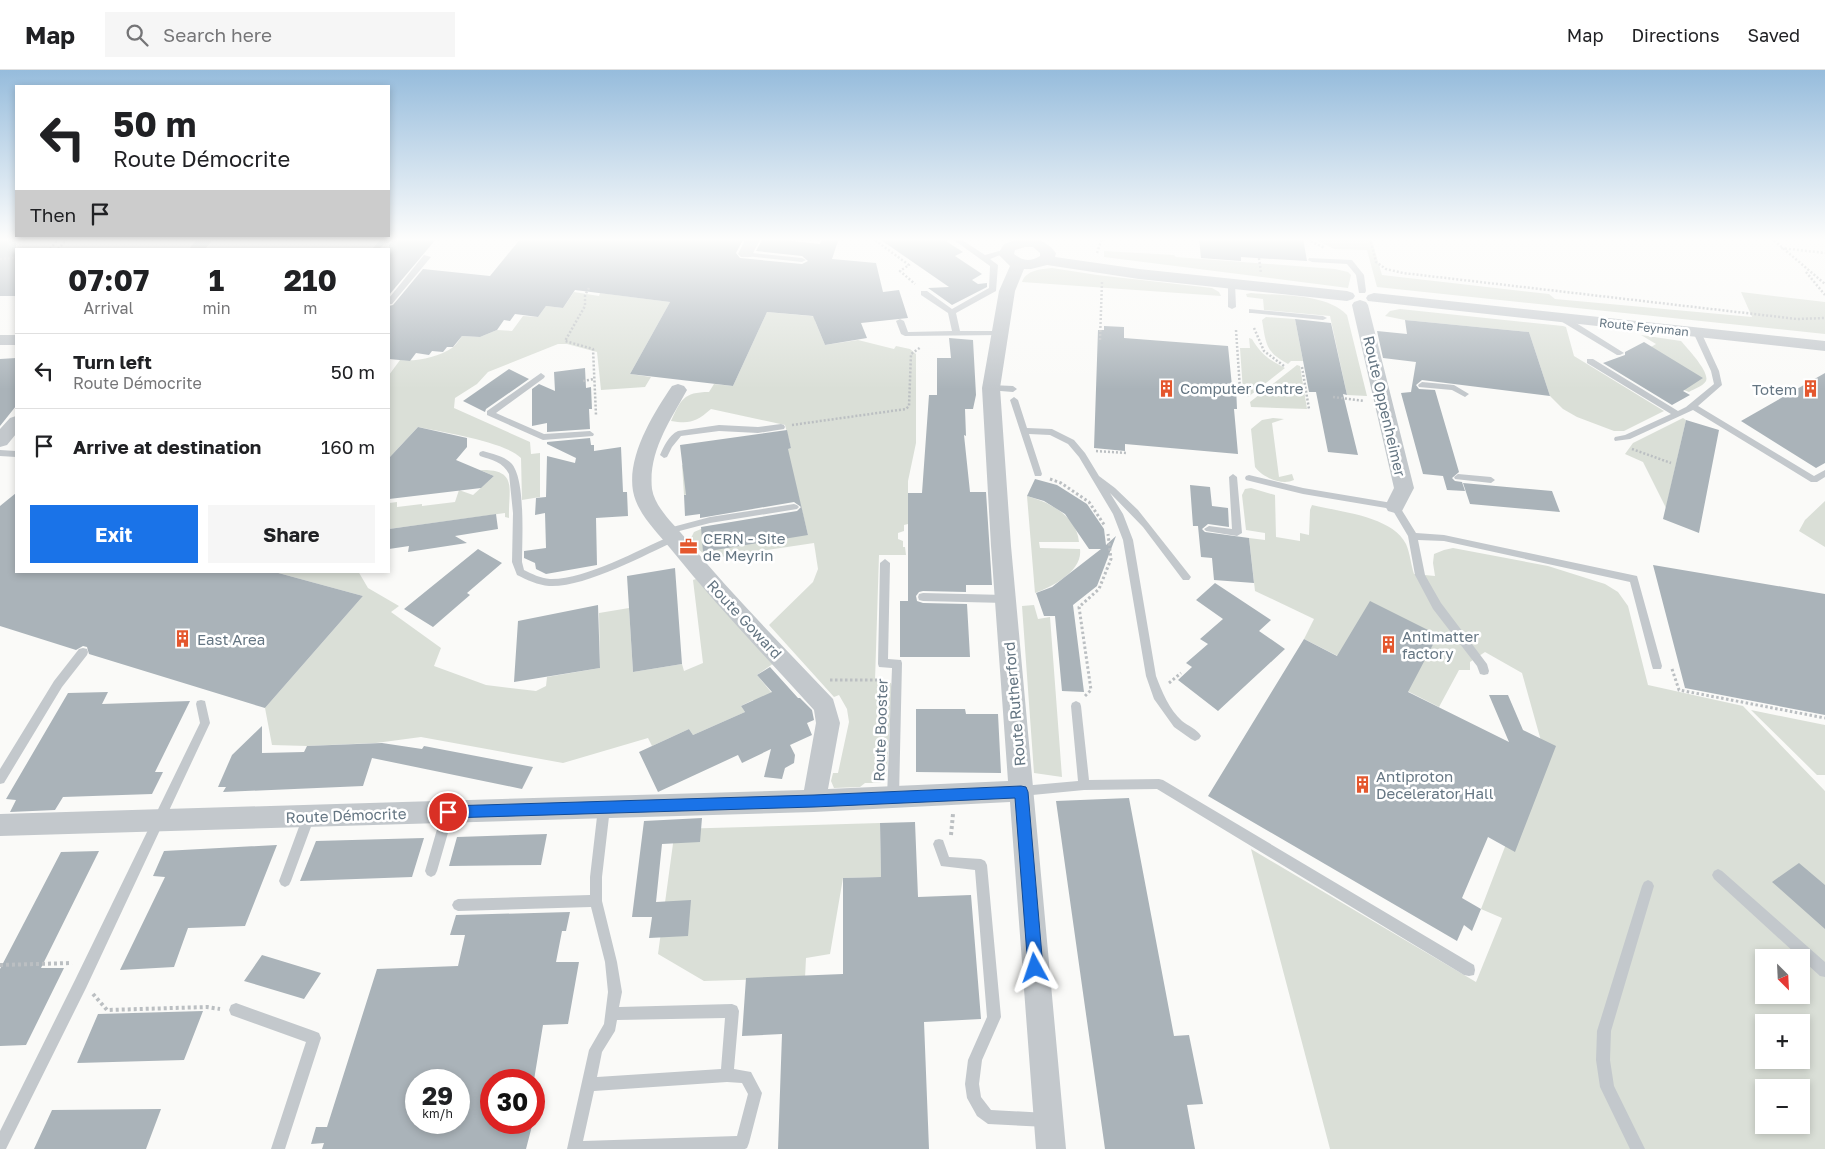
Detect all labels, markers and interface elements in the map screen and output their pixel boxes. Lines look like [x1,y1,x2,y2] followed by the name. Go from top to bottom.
[105,12,455,57] search box
[25,20,75,49] text: Map
[123,21,151,49] icon: search
[163,23,272,46] text: Search here
[1567,24,1603,46] text: Map
[1631,24,1719,46] text: Directions
[1747,24,1800,46] text: Saved
[113,103,196,145] text: 50 m
[30,105,95,170] icon: left
[113,145,290,172] text: Route Démocrite
[86,200,114,228] icon: arrive
[30,203,76,226] text: Then
[68,262,149,298] text: 07:07
[209,262,224,298] text: 1
[284,262,337,298] text: 210
[84,298,134,318] text: Arrival
[202,298,231,318] text: min
[303,298,317,318] text: m
[1599,315,1689,339] street label: Route Feynman
[1360,334,1410,478] street label: Route Oppenheimer
[73,350,152,373] text: Turn left
[30,357,58,385] icon: left
[331,360,375,383] text: 50 m
[73,373,202,393] text: Route Démocrite
[1156,378,1176,398] building icon: Computer Centre
[1180,379,1304,397] place label: Computer Centre
[1801,379,1821,399] building icon: Totem
[1752,380,1797,398] place label: Totem
[30,432,58,460] icon: arrive
[73,435,261,458] text: Arrive at destination
[321,435,375,458] text: 160 m
[30,505,198,563] button: Exit
[208,505,375,563] button: Share
[703,529,786,564] place label: CERN - Site de Meyrin
[679,537,699,557] office icon: CERN - Site de Meyrin
[704,576,786,662] street label: Route Goward
[1402,627,1479,662] place label: Antimatter factory
[173,629,193,649] building icon: East Area
[197,630,265,648] place label: East Area
[1378,635,1398,655] building icon: Antimatter factory
[1000,641,1028,767] street label: Route Rutherford
[869,678,891,782] street label: Route Booster
[1376,767,1494,802] place label: Antiproton Decelerator Hall
[1352,775,1372,795] building icon: Antiproton Decelerator Hall
[427,791,469,833] pin
[434,798,462,826] icon: arrive
[285,804,407,826] street label: Route Démocrite
[1008,941,1060,993] position arrow
[1755,949,1810,1004] north arrow
[1755,949,1810,1134] map controls
[1755,1014,1810,1069] button: +
[480,1069,545,1134] speed limit sign: 30
[1755,1079,1810,1134] button: −
[422,1080,453,1111] text: 29
[422,1106,453,1121] text: km/h

